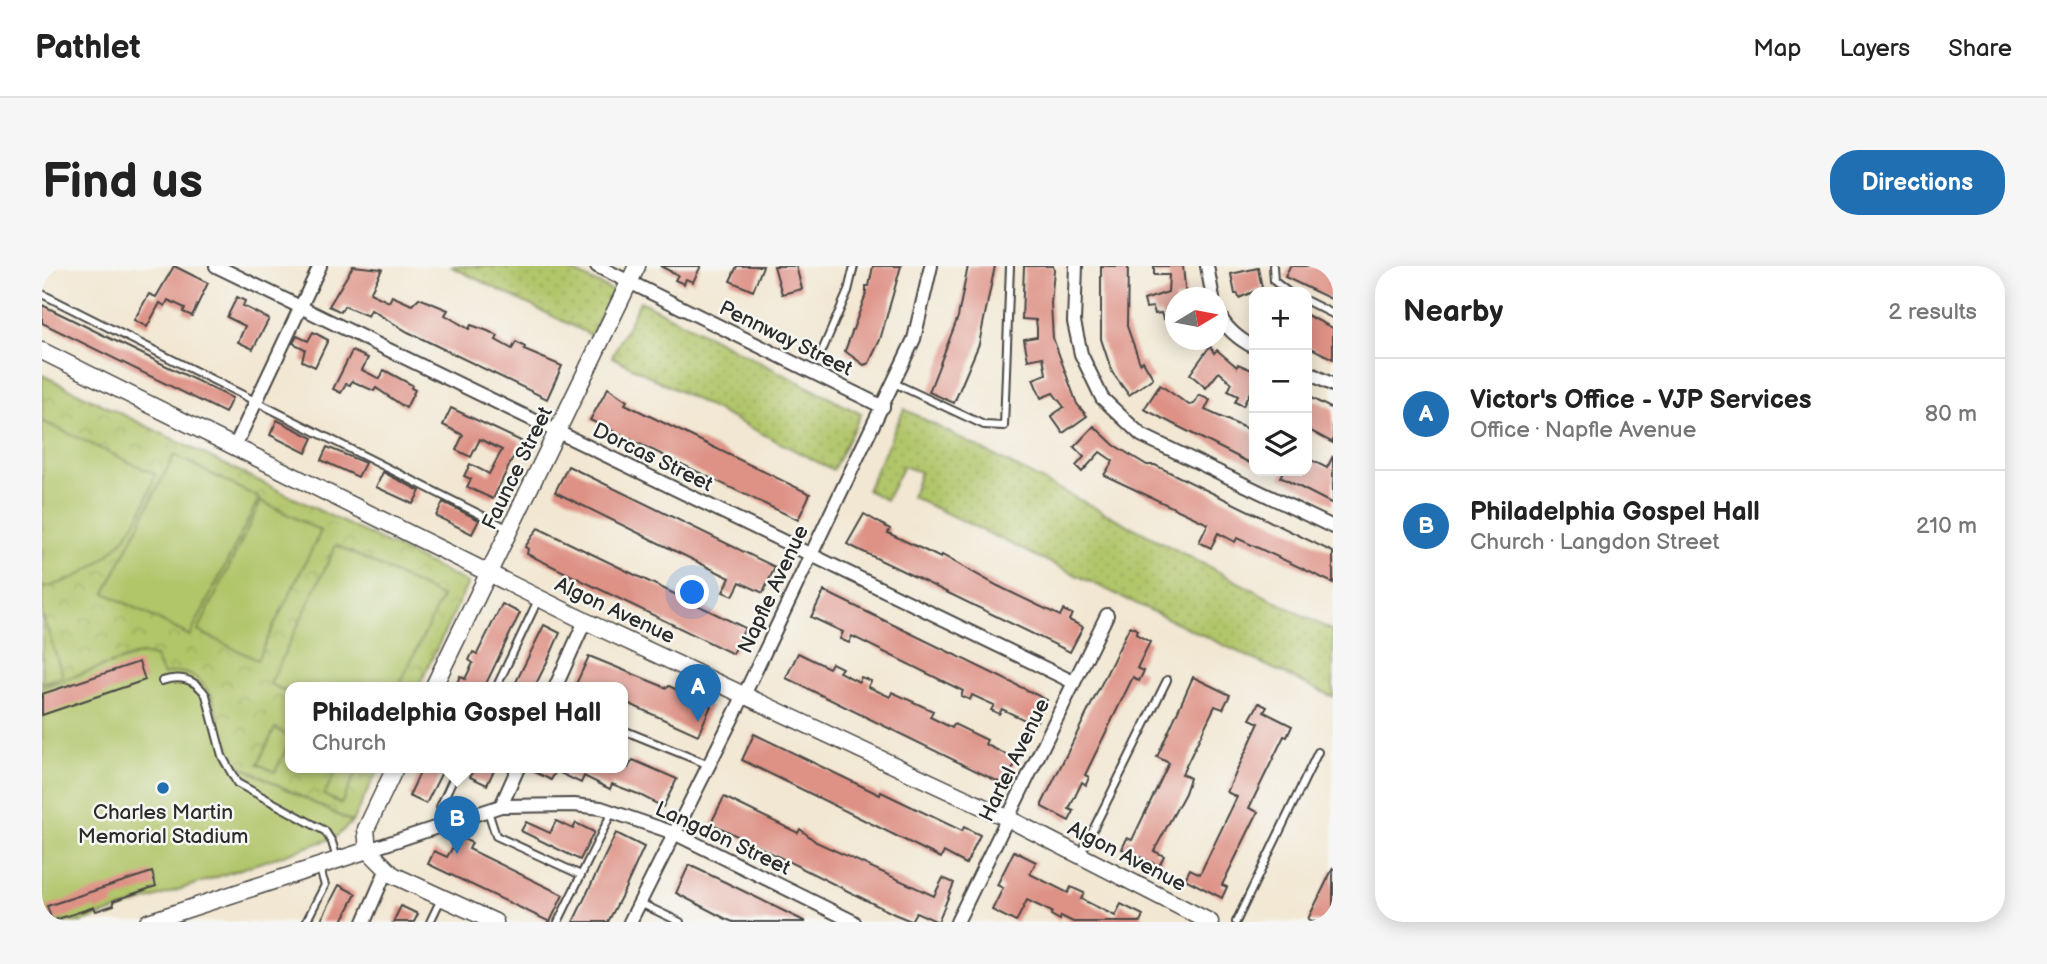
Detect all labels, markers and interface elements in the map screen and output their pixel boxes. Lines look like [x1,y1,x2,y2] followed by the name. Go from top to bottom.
[35,28,140,68] text: Pathlet
[1753,34,1801,63] text: Map
[1839,34,1910,63] text: Layers
[1948,34,2012,63] text: Share
[1830,150,2005,215] button: Directions
[42,153,203,212] text: Find us
[1165,287,1228,350] north arrow
[1249,287,1312,476] map controls
[1249,287,1312,350] button: +
[1403,294,1503,330] text: Nearby
[715,295,857,382] street label: Pennway Street
[1888,298,1977,326] text: 2 results
[1249,350,1312,413] button: −
[1470,385,1812,416] text: Victor's Office - VJP Services
[1419,400,1433,428] text: A
[1925,400,1977,428] text: 80 m
[477,402,558,534] street label: Faunce Street
[1249,413,1312,476] button: layers
[1470,416,1696,444] text: Office · Napfle Avenue
[589,418,717,498] street label: Dorcas Street
[1470,497,1760,528] text: Philadelphia Gospel Hall
[1418,512,1434,540] text: B
[1916,512,1977,540] text: 210 m
[733,521,814,657] street label: Napfle Avenue
[1470,528,1720,556] text: Church · Langdon Street
[551,572,679,649] street label: Algon Avenue
[675,575,709,609] your location
[675,664,721,722] pin: A
[285,682,628,773] popup
[974,694,1055,826] street label: Hartel Avenue
[312,698,601,729] text: Philadelphia Gospel Hall
[312,729,386,757] text: Church
[155,780,171,796] marker: Charles Martin Memorial Stadium
[434,796,480,854] pin: B
[651,796,795,881] street label: Langdon Street
[78,800,248,849] place label: Charles Martin Memorial Stadium
[1063,816,1190,897] street label: Algon Avenue

